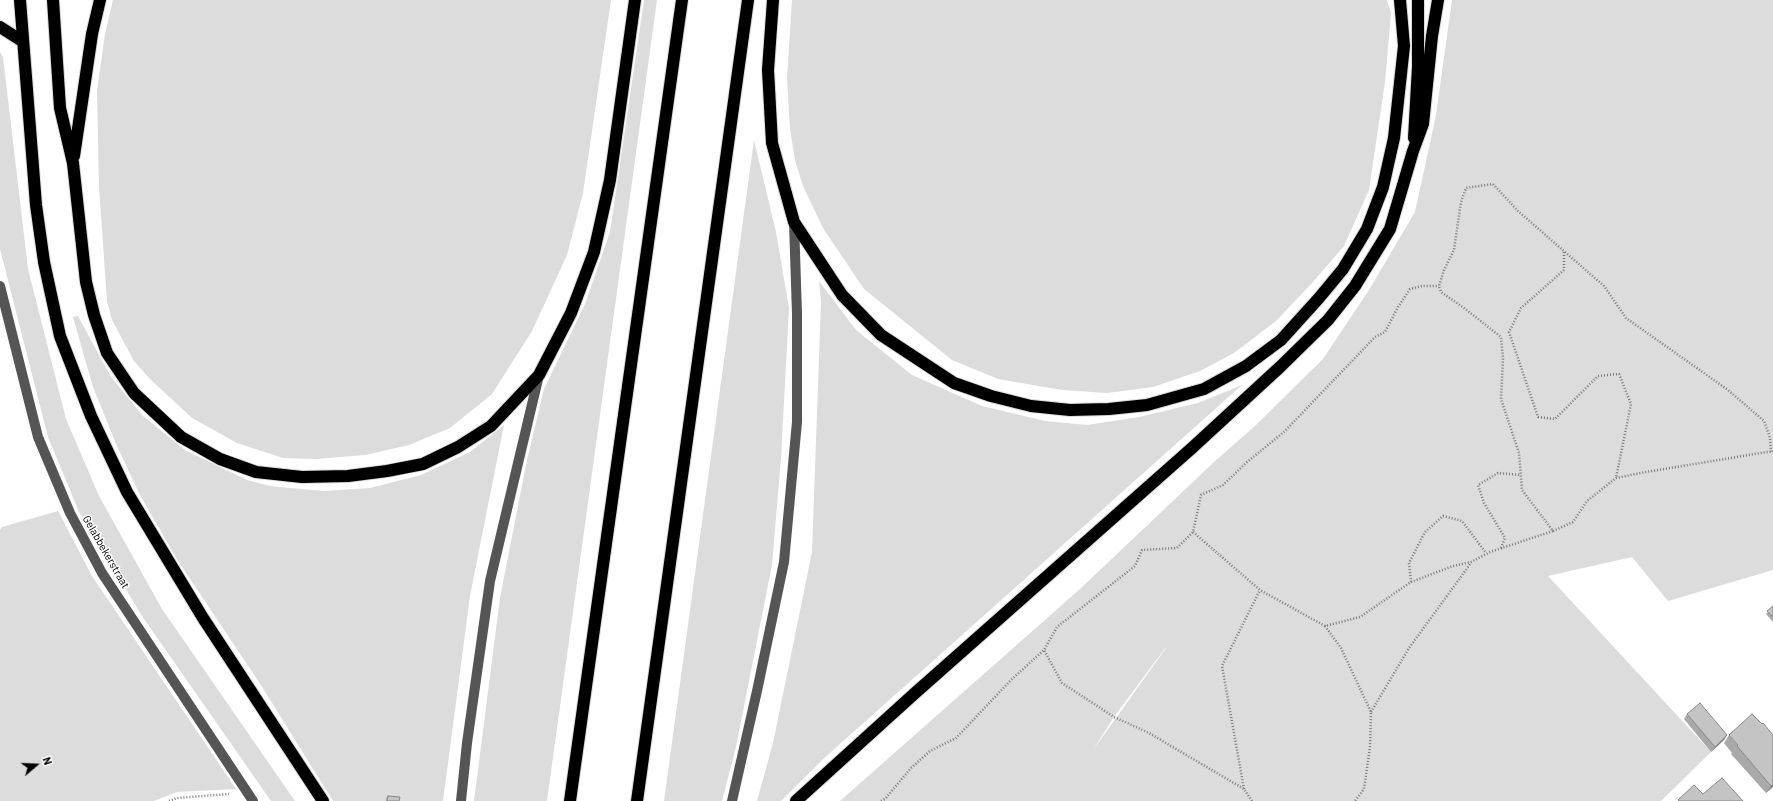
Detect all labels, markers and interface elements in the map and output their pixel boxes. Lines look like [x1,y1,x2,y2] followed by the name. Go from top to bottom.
[80,513,132,591] street label: Gelabbekerstraat
[16,745,56,785] north arrow
[40,755,55,767] text: N

